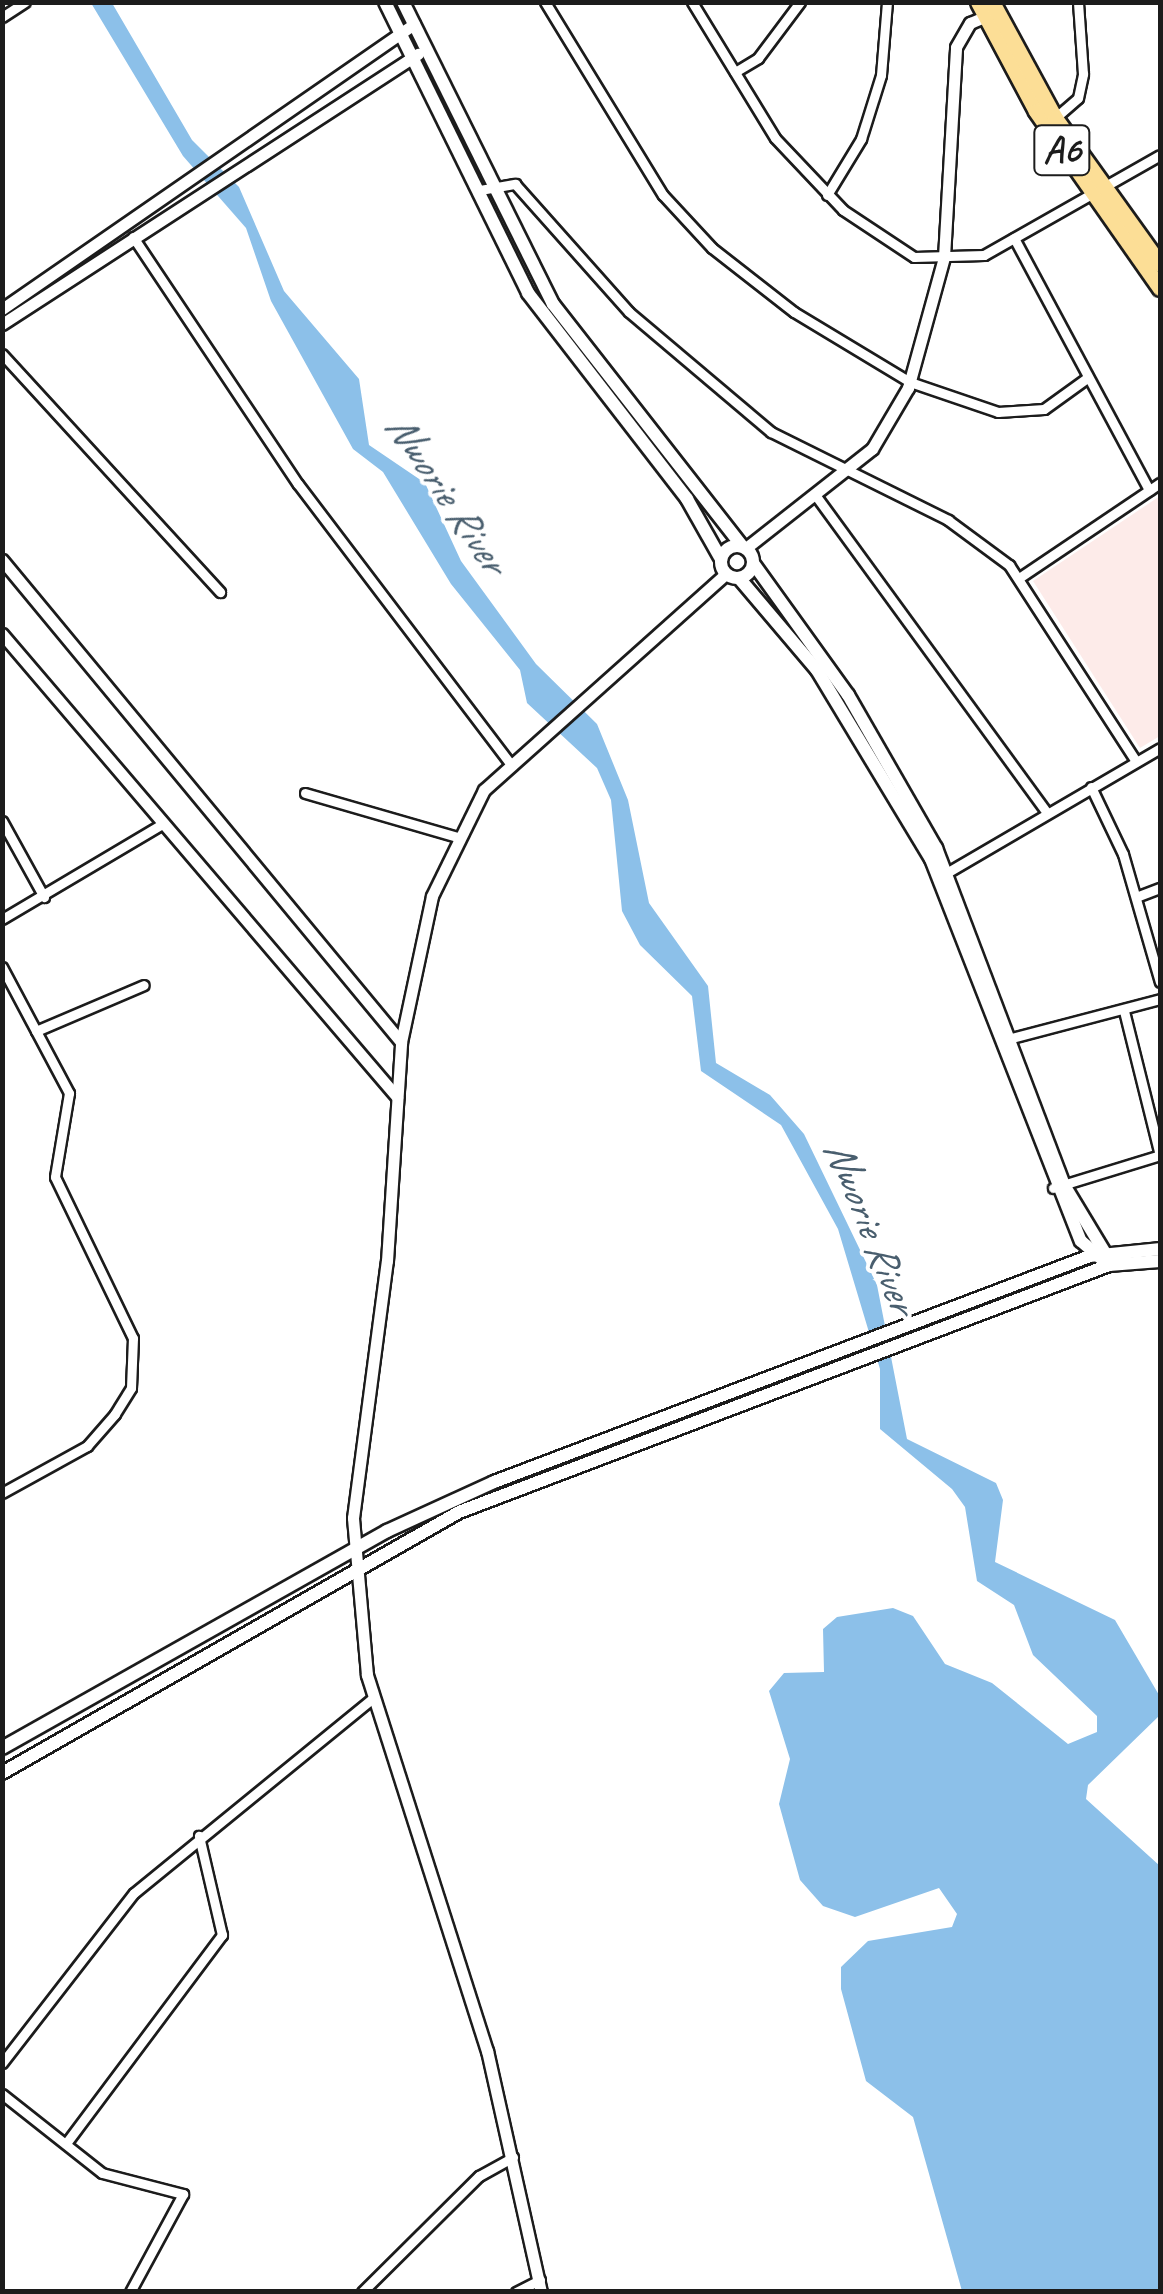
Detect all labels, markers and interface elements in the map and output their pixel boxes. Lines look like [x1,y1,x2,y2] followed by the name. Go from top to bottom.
[1032,117,1092,183] road number: A6
[374,403,518,583] water label: Nworie River
[813,1132,927,1320] water label: Nworie River

